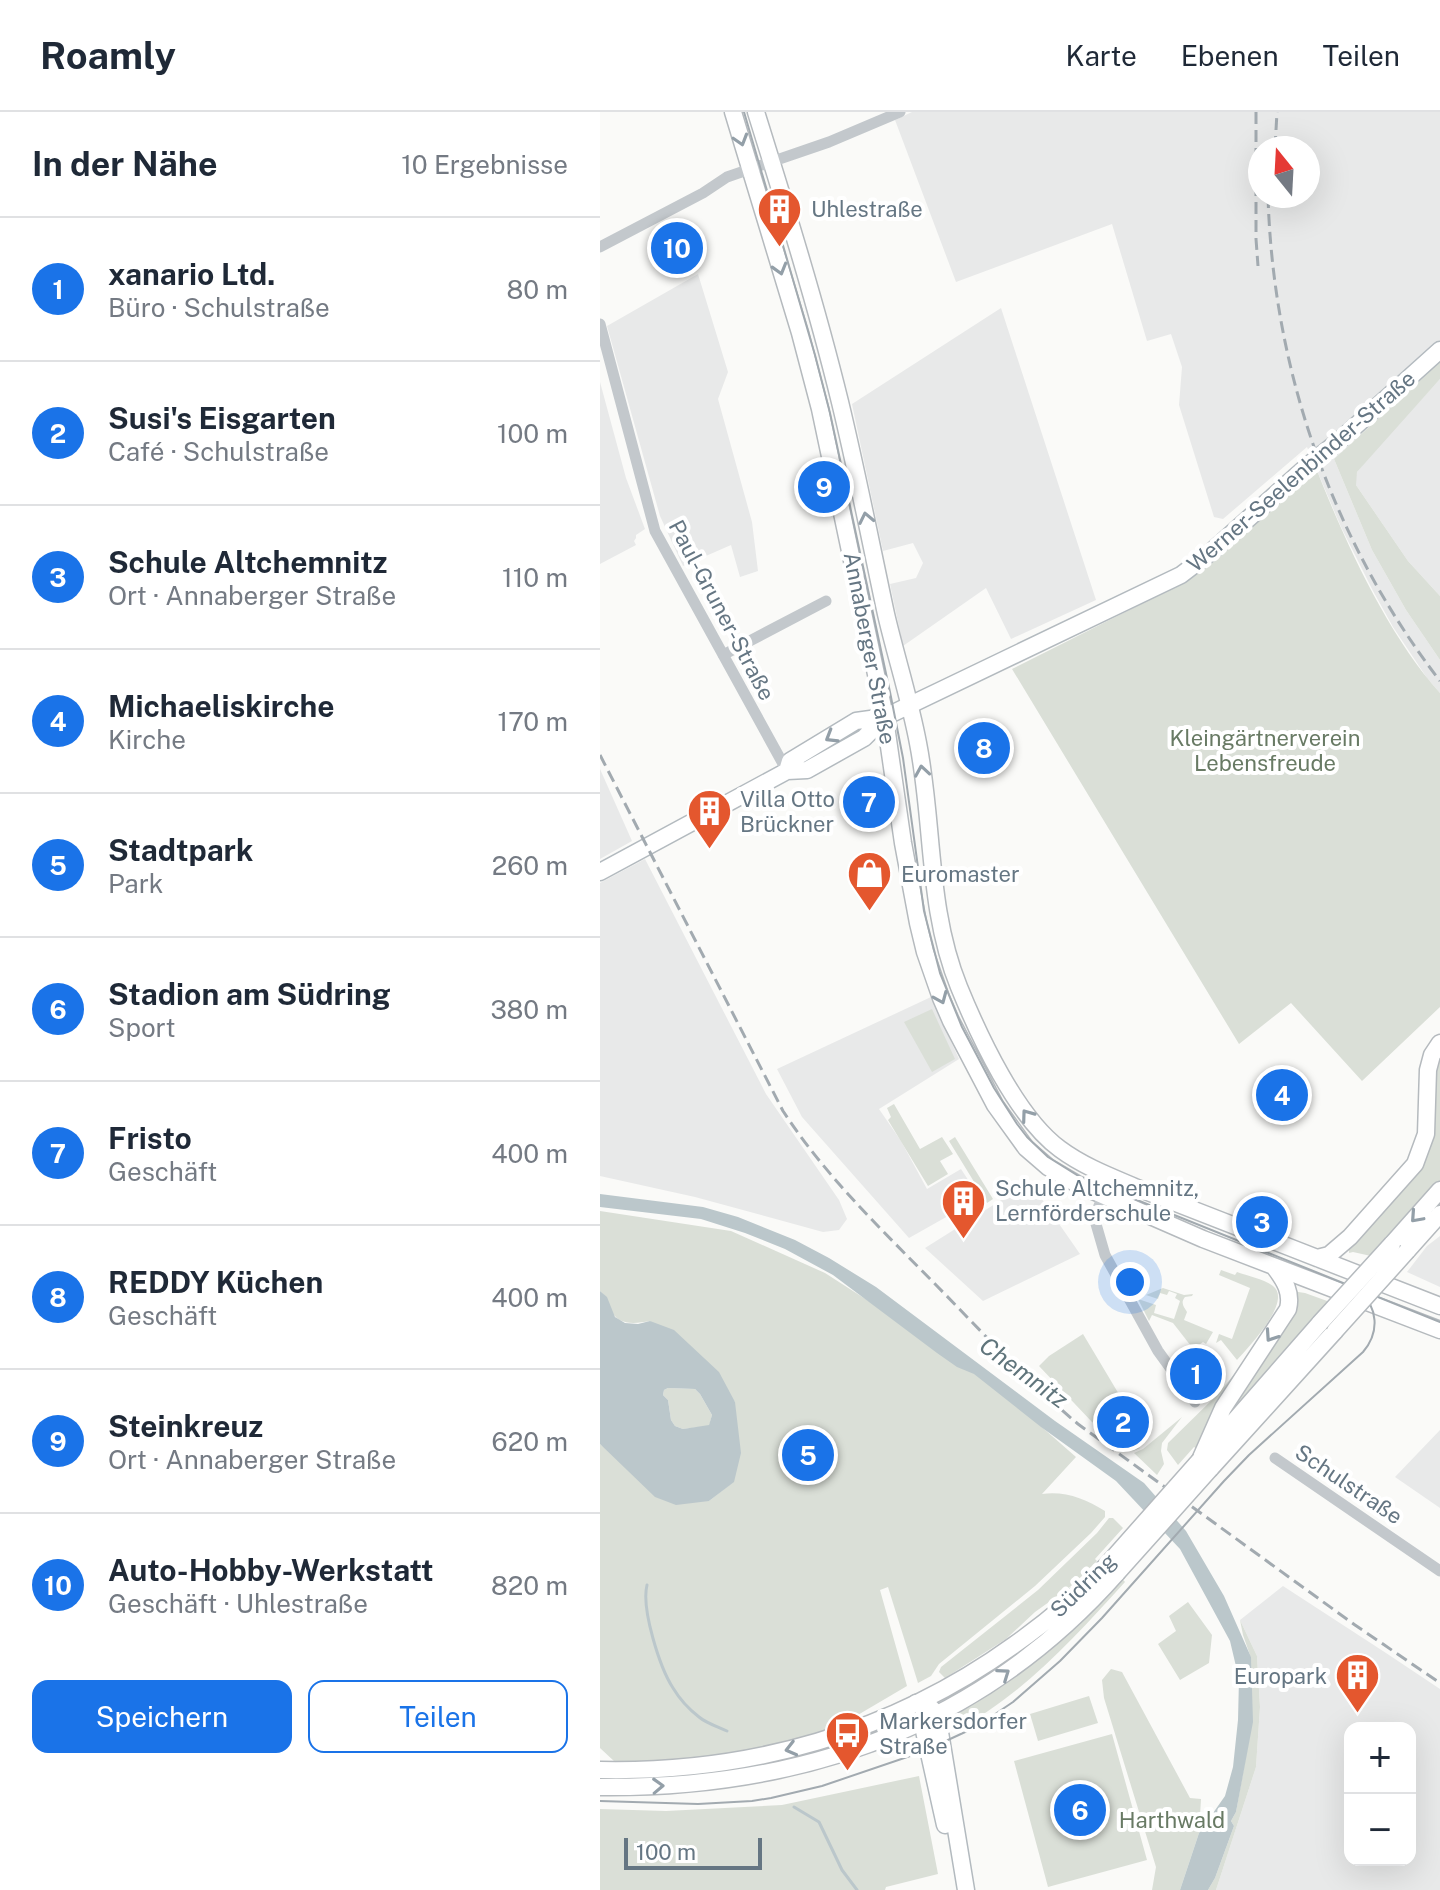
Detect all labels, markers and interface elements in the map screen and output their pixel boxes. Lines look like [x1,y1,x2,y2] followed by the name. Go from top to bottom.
[40,33,176,78] text: Roamly
[1066,39,1137,72] text: Karte
[1181,39,1279,72] text: Ebenen
[1323,39,1400,72] text: Teilen
[732,133,748,146] one-way arrow
[1248,136,1320,208] north arrow
[32,144,218,184] text: In der Nähe
[401,149,568,180] text: 10 Ergebnisse
[756,185,804,248] building icon: Uhlestraße
[811,196,923,222] place label: Uhlestraße
[651,218,703,278] pin: 10
[108,256,275,292] text: xanario Ltd.
[771,262,787,276] one-way arrow
[52,274,64,305] text: 1
[507,274,568,305] text: 80 m
[108,292,330,323] text: Büro · Schulstraße
[1182,365,1420,577] street label: Werner-Seelenbinder-Straße
[108,400,336,436] text: Susi's Eisgarten
[50,418,66,449] text: 2
[497,418,568,449] text: 100 m
[108,436,329,467] text: Café · Schulstraße
[798,457,850,517] pin: 9
[858,512,875,526] one-way arrow
[664,515,780,705] street label: Paul-Gruner-Straße
[108,544,387,580] text: Schule Altchemnitz
[839,550,901,746] street label: Annaberger Straße
[49,562,67,593] text: 3
[502,562,568,593] text: 110 m
[108,580,396,611] text: Ort · Annaberger Straße
[108,688,335,724] text: Michaeliskirche
[49,706,67,737] text: 4
[498,706,568,737] text: 170 m
[958,718,1010,778] pin: 8
[108,724,186,755] text: Kirche
[1170,725,1360,776] park label: Kleingärtnerverein Lebensfreude
[825,727,840,742] one-way arrow
[914,764,931,778] one-way arrow
[843,772,895,832] pin: 7
[740,786,835,837] place label: Villa Otto Brückner
[685,788,733,851] building icon: Villa Otto Brückner
[108,832,253,868] text: Stadtpark
[49,850,67,881] text: 5
[492,850,568,881] text: 260 m
[846,850,894,913] shop icon: Euromaster
[901,861,1020,887] place label: Euromaster
[108,868,163,899] text: Park
[108,976,391,1012] text: Stadion am Südring
[931,990,948,1004] one-way arrow
[49,994,67,1025] text: 6
[490,994,568,1025] text: 380 m
[108,1012,176,1043] text: Sport
[1256,1065,1308,1125] pin: 4
[1022,1109,1036,1124] one-way arrow
[108,1120,192,1156] text: Fristo
[50,1138,66,1169] text: 7
[491,1138,568,1169] text: 400 m
[108,1156,217,1187] text: Geschäft
[995,1175,1199,1226] place label: Schule Altchemnitz, Lernförderschule
[940,1177,988,1240] building icon: Schule Altchemnitz, Lernförderschule
[1236,1192,1288,1252] pin: 3
[1410,1208,1425,1222] one-way arrow
[1110,1262,1150,1302] your location
[108,1264,323,1300] text: REDDY Küchen
[49,1282,67,1313] text: 8
[491,1282,568,1313] text: 400 m
[108,1300,217,1331] text: Geschäft
[1266,1327,1281,1341] one-way arrow
[975,1331,1074,1414] water label: Chemnitz
[1170,1344,1222,1404] pin: 1
[1097,1392,1149,1452] pin: 2
[108,1408,263,1444] text: Steinkreuz
[782,1425,834,1485] pin: 5
[49,1426,67,1457] text: 9
[492,1426,568,1457] text: 620 m
[1290,1439,1408,1529] street label: Schulstraße
[108,1444,396,1475] text: Ort · Annaberger Straße
[1045,1547,1121,1623] street label: Südring
[108,1552,434,1588] text: Auto-Hobby-Werkstatt
[44,1570,72,1601] text: 10
[491,1570,568,1601] text: 820 m
[108,1588,368,1619] text: Geschäft · Uhlestraße
[1334,1652,1382,1715] building icon: Europark
[1234,1663,1327,1689] place label: Europark
[995,1669,1009,1684] one-way arrow
[32,1680,292,1753] button: Speichern
[308,1680,568,1753] button: Teilen
[879,1708,1027,1759] place label: Markersdorfer Straße
[824,1710,872,1773] bus stop icon: Markersdorfer Straße
[1344,1722,1416,1866] map controls
[1344,1722,1416,1794] button: +
[784,1740,798,1757] one-way arrow
[652,1777,665,1794] one-way arrow
[1054,1780,1106,1840] pin: 6
[1344,1794,1416,1866] button: −
[1119,1807,1225,1833] park label: Harthwald
[624,1834,762,1870] scale bar
[636,1839,696,1865] text: 100 m

